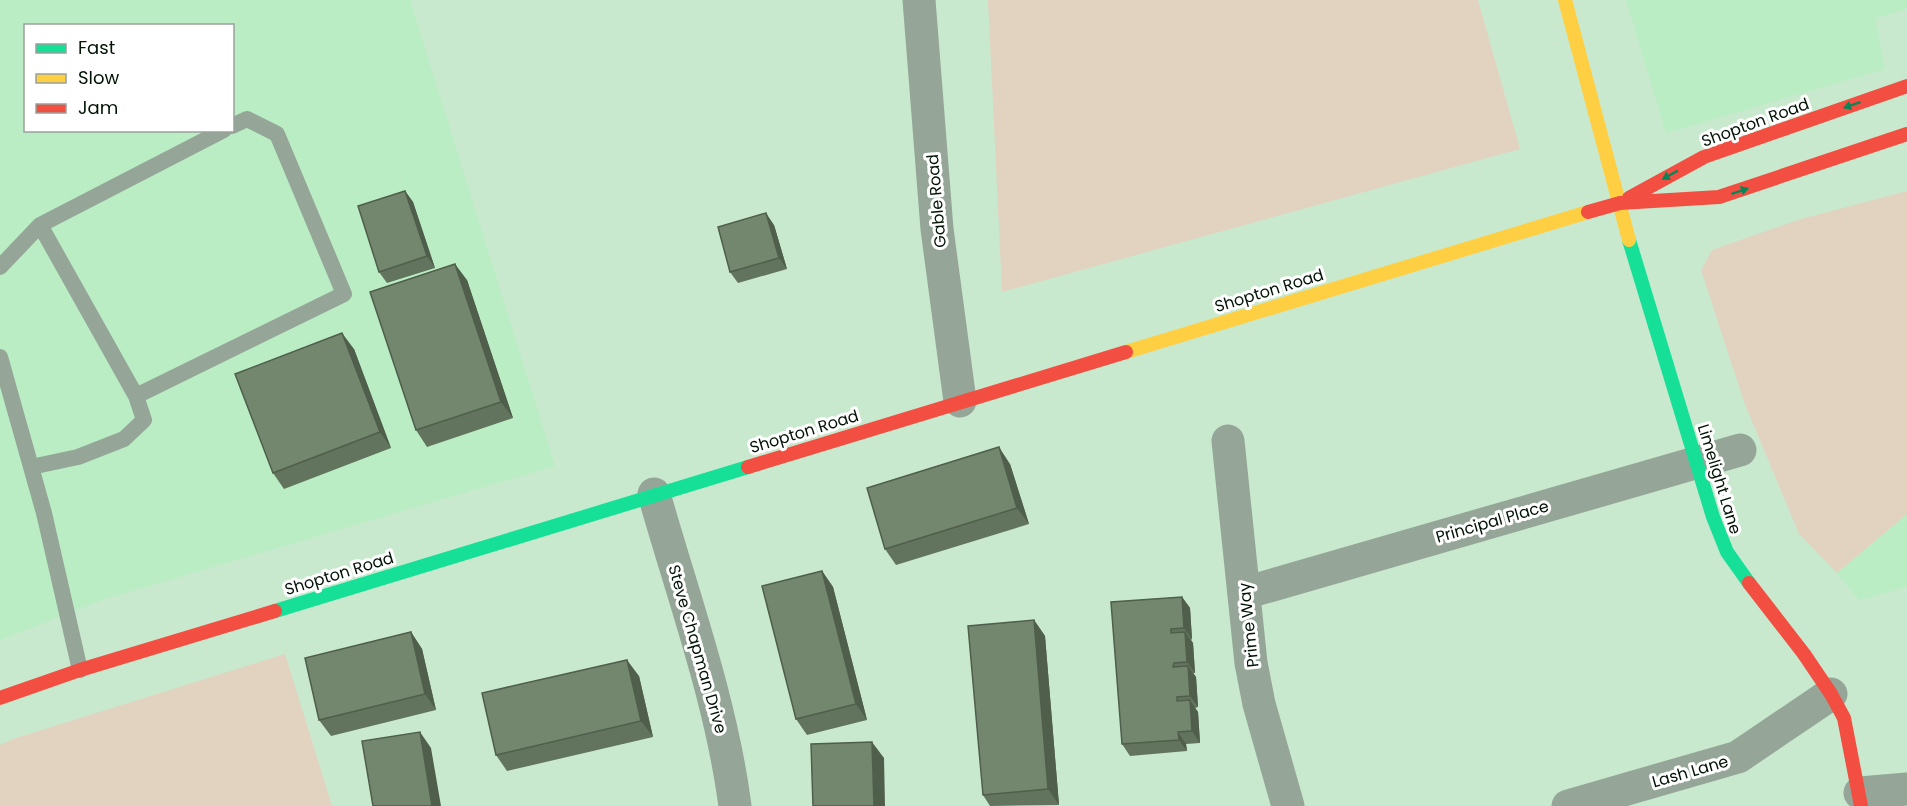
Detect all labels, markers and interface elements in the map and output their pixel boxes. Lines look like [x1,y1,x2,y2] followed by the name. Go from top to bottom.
[24,24,234,132] legend
[78,35,115,60] text: Fast
[78,65,120,90] text: Slow
[1698,92,1812,153] street label: Shopton Road
[78,95,118,120] text: Jam
[1843,101,1861,111] one-way arrow
[921,153,952,249] street label: Gable Road
[1661,170,1678,180] one-way arrow
[1731,185,1749,195] one-way arrow
[1212,263,1326,318] street label: Shopton Road
[747,404,861,459] street label: Shopton Road
[1692,421,1747,537] street label: Limelight Lane
[1433,494,1551,549] street label: Principal Place
[282,546,396,601] street label: Shopton Road
[662,562,733,736] street label: Steve Chapman Drive
[1233,581,1264,669] street label: Prime Way
[1649,750,1731,793] street label: Lash Lane

